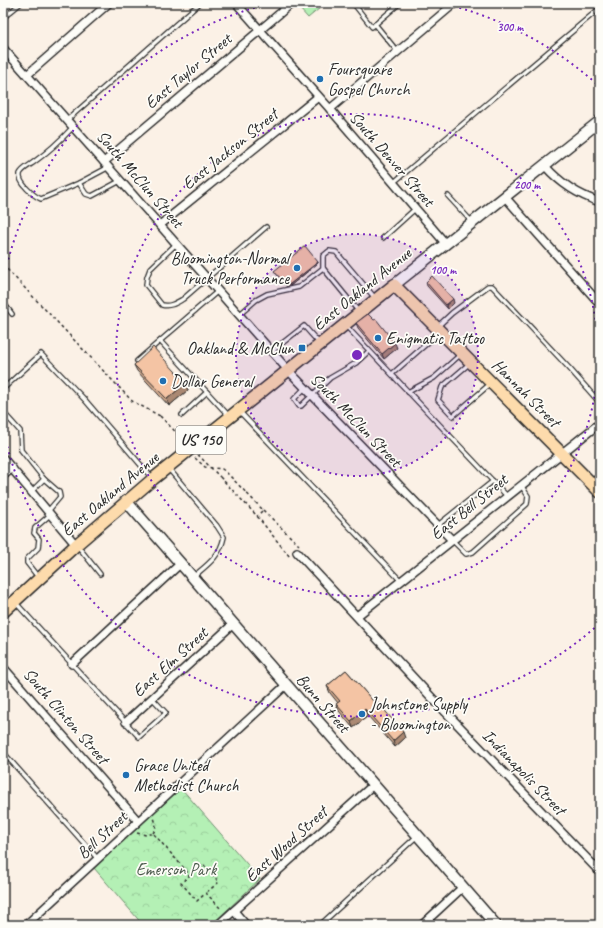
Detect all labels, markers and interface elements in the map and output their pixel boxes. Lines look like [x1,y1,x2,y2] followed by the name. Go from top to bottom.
[497,19,524,35] text: 300 m
[140,27,237,113] street label: East Taylor Street
[328,59,411,100] place label: Foursquare Gospel Church
[315,74,325,84] marker: Foursquare Gospel Church
[178,102,284,194] street label: East Jackson Street
[345,107,440,213] street label: South Denver Street
[92,126,190,234] street label: South McClun Street
[514,177,541,193] text: 200 m
[308,242,417,335] street label: East Oakland Avenue
[171,248,292,289] place label: Bloomington-Normal Truck Performance
[430,262,457,278] text: 100 m
[292,263,302,273] marker: Bloomington-Normal Truck Performance
[386,328,485,349] place label: Enigmatic Tattoo
[373,333,383,343] marker: Enigmatic Tattoo
[187,338,295,359] place label: Oakland & McClun
[297,343,307,353] marker: Oakland & McClun
[350,348,364,362] centre of rings
[487,354,566,433] street label: Hannah Street
[306,369,408,473] street label: South McClun Street
[171,371,256,392] place label: Dollar General
[158,376,168,386] marker: Dollar General
[176,426,226,454] road number: US 150
[57,446,164,541] street label: East Oakland Avenue
[426,468,514,544] street label: East Bell Street
[128,621,214,701] street label: East Elm Street
[19,664,115,770] street label: South Clinton Street
[292,669,356,739] street label: Bunn Street
[369,694,468,735] place label: Johnstone Supply - Bloomington
[357,709,367,719] marker: Johnstone Supply - Bloomington
[478,725,572,821] street label: Indianapolis Street
[134,755,239,796] place label: Grace United Methodist Church
[121,770,131,780] marker: Grace United Methodist Church
[240,800,333,886] street label: East Wood Street
[72,805,133,864] street label: Bell Street
[136,859,218,880] park label: Emerson Park

